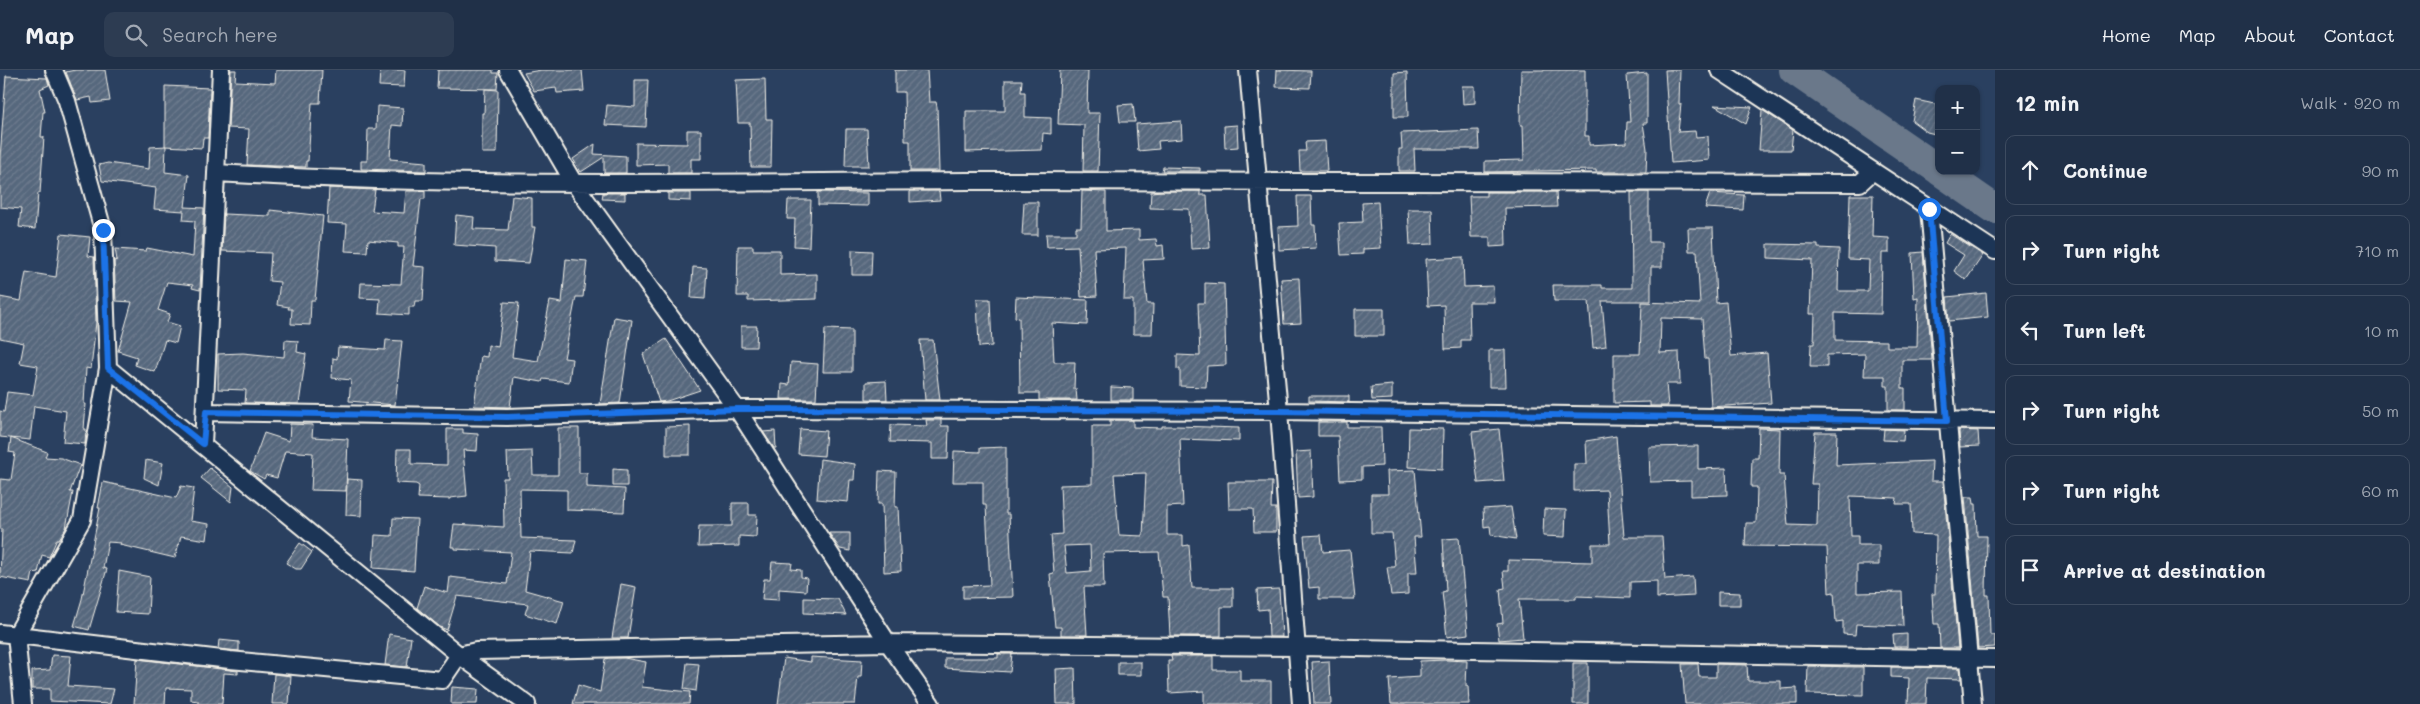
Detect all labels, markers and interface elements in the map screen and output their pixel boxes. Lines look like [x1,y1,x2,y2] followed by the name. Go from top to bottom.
[104,12,454,57] search box
[25,19,74,50] text: Map
[122,21,150,49] icon: search
[162,22,278,47] text: Search here
[2102,23,2151,47] text: Home
[2179,23,2215,47] text: Map
[2243,23,2296,47] text: About
[2324,23,2395,47] text: Contact
[1935,85,1980,175] map controls
[1935,85,1980,130] button: +
[2015,89,2079,116] text: 12 min
[2300,92,2400,113] text: Walk · 920 m
[1935,130,1980,175] button: −
[2016,156,2044,184] icon: ahead
[2063,158,2148,183] text: Continue
[2362,160,2399,181] text: 90 m
[1918,198,1941,221] route start
[92,219,115,242] route end
[2016,236,2044,264] icon: right
[2063,238,2160,263] text: Turn right
[2355,240,2399,261] text: 710 m
[2016,316,2044,344] icon: left
[2063,318,2146,343] text: Turn left
[2364,320,2399,341] text: 10 m
[2016,396,2044,424] icon: right
[2063,398,2160,423] text: Turn right
[2362,400,2399,421] text: 50 m
[2016,476,2044,504] icon: right
[2063,478,2160,503] text: Turn right
[2362,480,2399,501] text: 60 m
[2016,556,2044,584] icon: arrive
[2063,558,2266,583] text: Arrive at destination

